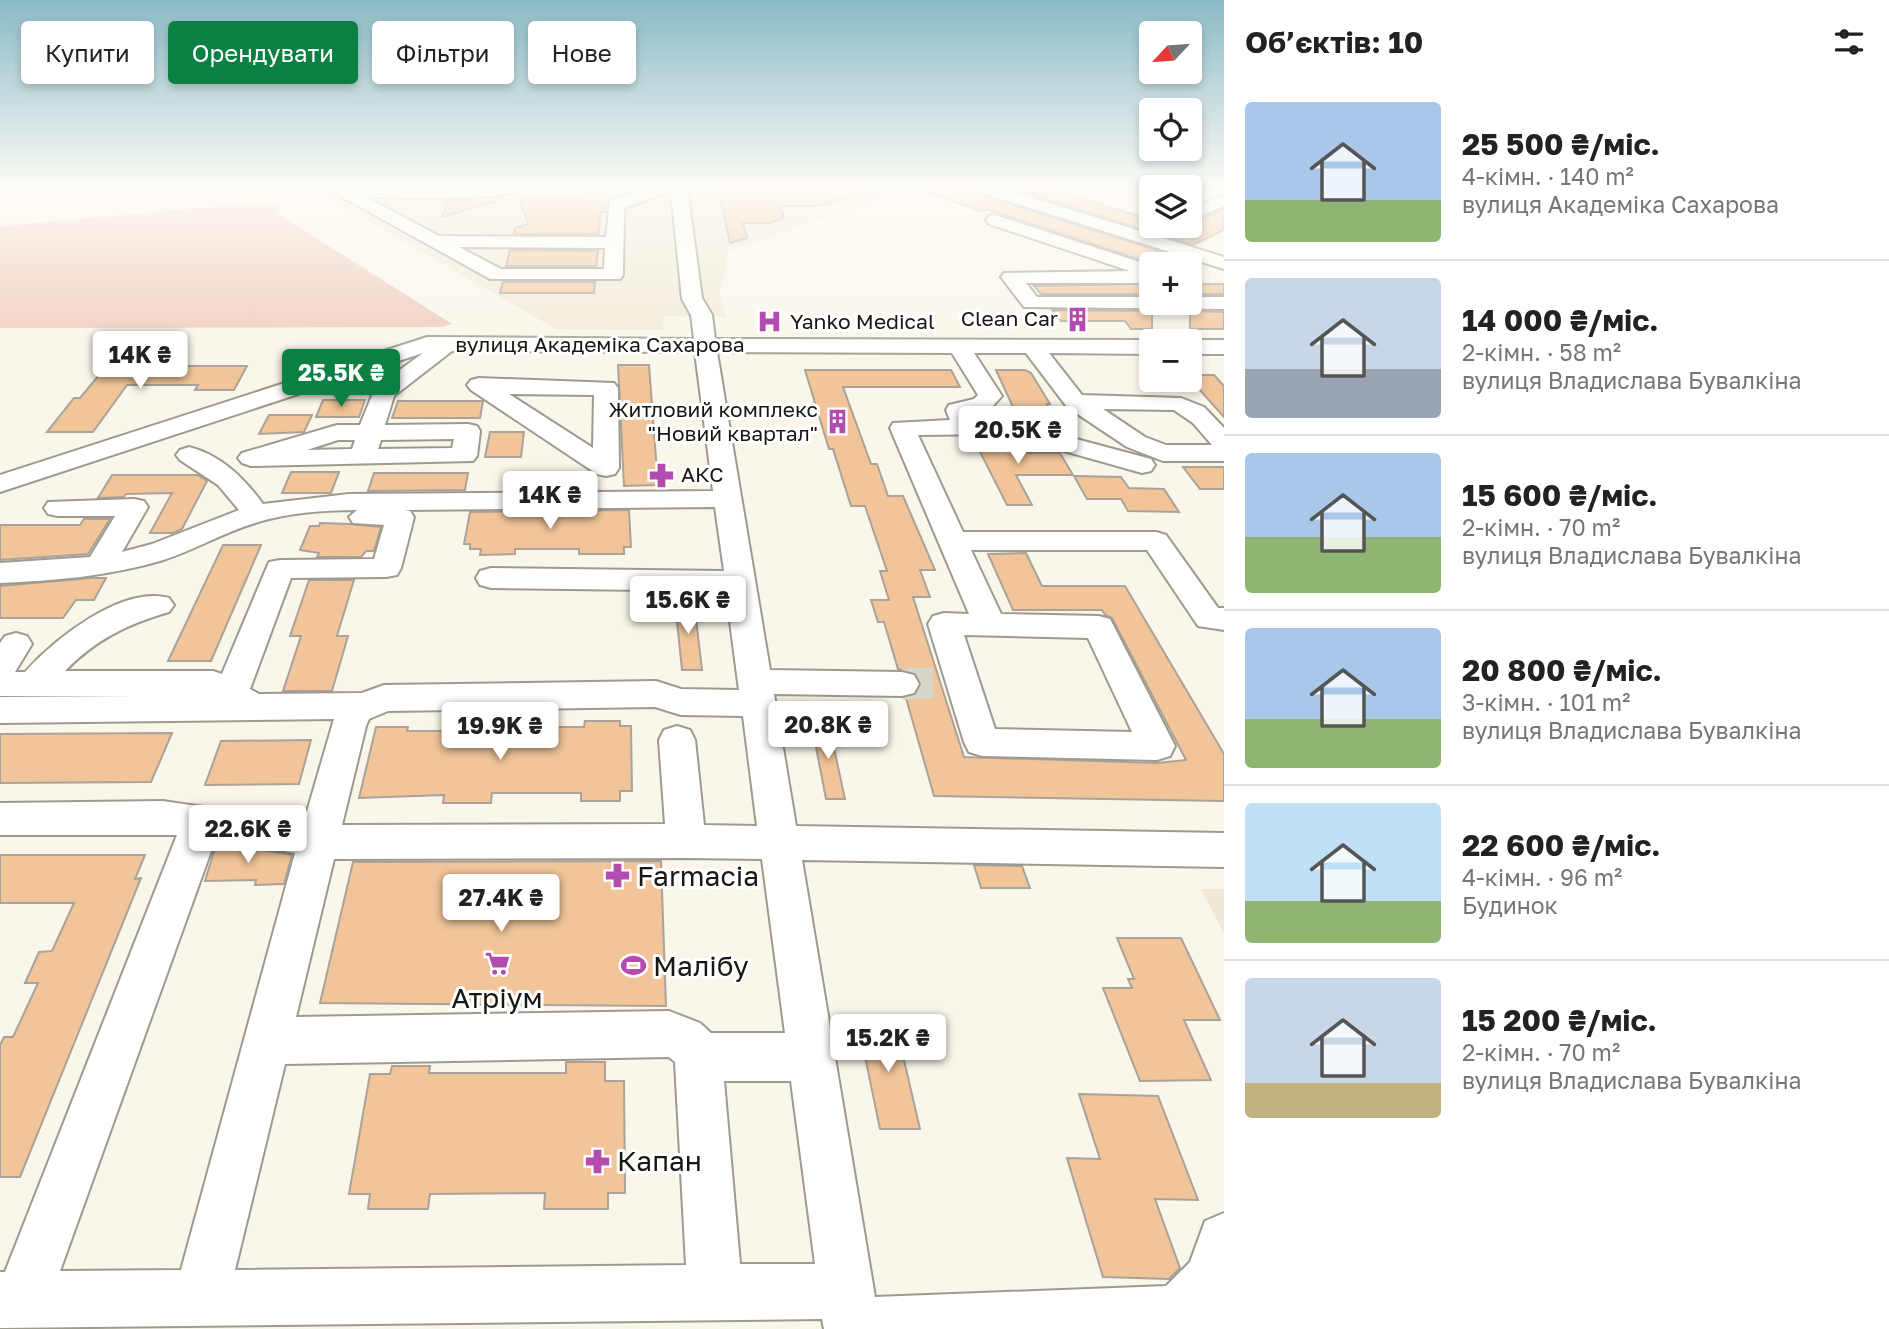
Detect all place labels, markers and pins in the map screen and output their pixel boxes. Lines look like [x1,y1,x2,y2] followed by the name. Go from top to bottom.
[961,305,1058,331] place label: Clean Car
[1064,305,1092,333] building icon: Clean Car
[756,308,784,336] hospital icon: Yanko Medical
[790,308,935,334] place label: Yanko Medical
[91,332,189,391] pin: 14K ₴
[276,350,406,409] pin: 25.5K ₴
[608,396,818,446] place label: Житловий комплекс "Новий квартал"
[953,406,1083,466] pin: 20.5K ₴
[824,408,852,436] building icon: Житловий комплекс "Новий квартал"
[647,461,675,489] pharmacy icon: АКС
[681,461,724,487] place label: АКС
[501,472,599,531] pin: 14K ₴
[623,576,753,636] pin: 15.6K ₴
[435,702,565,762] pin: 19.9K ₴
[763,702,893,761] pin: 20.8K ₴
[183,806,313,865] pin: 22.6K ₴
[637,859,759,892] place label: Farmacia
[603,862,631,890] pharmacy icon: Farmacia
[436,874,566,934] pin: 27.4K ₴
[653,949,749,982] place label: Малiбу
[483,950,511,978] supermarket icon: Атріум
[619,952,647,980] sports icon: Малiбу
[451,981,543,1014] place label: Атріум
[823,1014,953,1074] pin: 15.2K ₴
[617,1144,702,1177] place label: Капан
[583,1147,611,1175] pharmacy icon: Капан

